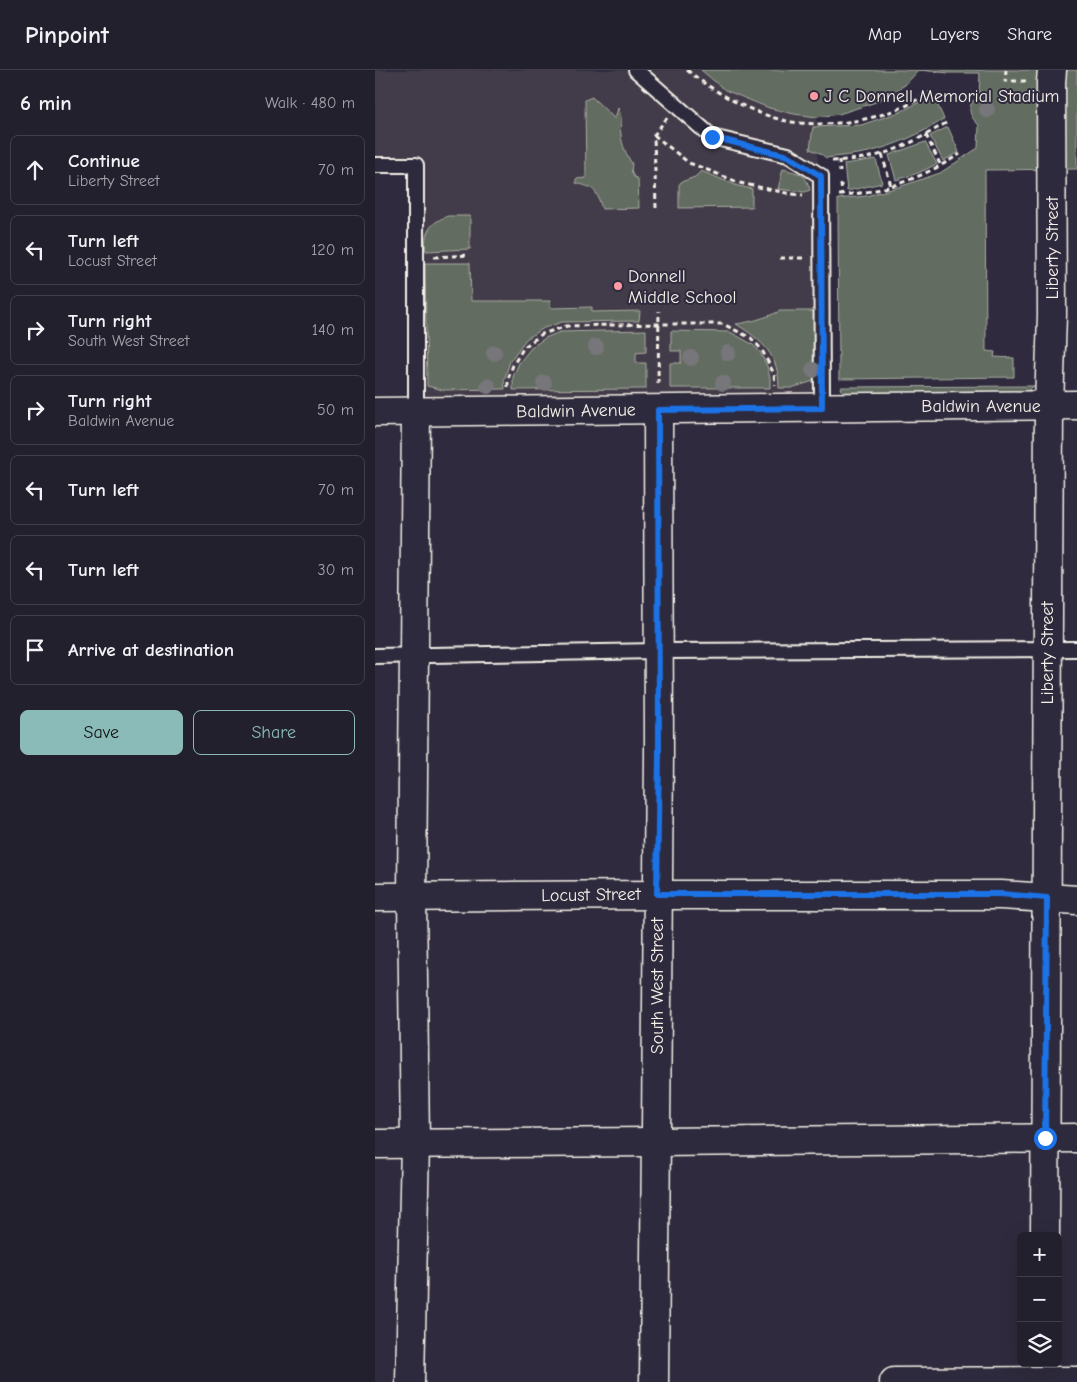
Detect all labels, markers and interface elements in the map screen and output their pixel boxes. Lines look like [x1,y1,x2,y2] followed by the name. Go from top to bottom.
[25,21,109,49] text: Pinpoint
[868,24,902,45] text: Map
[930,24,979,45] text: Layers
[1007,24,1052,45] text: Share
[824,86,1060,107] place label: J C Donnell Memorial Stadium
[808,90,820,102] marker: J C Donnell Memorial Stadium
[20,91,72,115] text: 6 min
[265,94,355,112] text: Walk · 480 m
[701,126,724,149] route end
[68,150,140,172] text: Continue
[21,156,49,184] icon: ahead
[318,161,354,179] text: 70 m
[68,172,160,190] text: Liberty Street
[1042,196,1063,300] street label: Liberty Street
[68,230,139,252] text: Turn left
[21,236,49,264] icon: left
[311,241,354,259] text: 120 m
[68,252,157,270] text: Locust Street
[628,266,736,308] place label: Donnell Middle School
[612,280,624,292] marker: Donnell Middle School
[68,310,152,332] text: Turn right
[21,316,49,344] icon: right
[312,321,354,339] text: 140 m
[68,332,189,350] text: South West Street
[68,390,152,412] text: Turn right
[21,396,49,424] icon: right
[921,396,1041,417] street label: Baldwin Avenue
[516,399,636,423] street label: Baldwin Avenue
[317,401,354,419] text: 50 m
[68,412,174,430] text: Baldwin Avenue
[21,476,49,504] icon: left
[68,479,139,501] text: Turn left
[318,481,354,499] text: 70 m
[21,556,49,584] icon: left
[68,559,139,581] text: Turn left
[318,561,354,579] text: 30 m
[1037,601,1058,705] street label: Liberty Street
[21,636,49,664] icon: arrive
[68,639,234,661] text: Arrive at destination
[20,710,183,755] button: Save
[193,710,355,755] button: Share
[541,884,642,906] street label: Locust Street
[647,917,668,1054] street label: South West Street
[1034,1127,1057,1150] route start
[1017,1232,1062,1367] map controls
[1017,1232,1062,1277] button: +
[1017,1277,1062,1322] button: −
[1017,1322,1062,1367] button: layers

